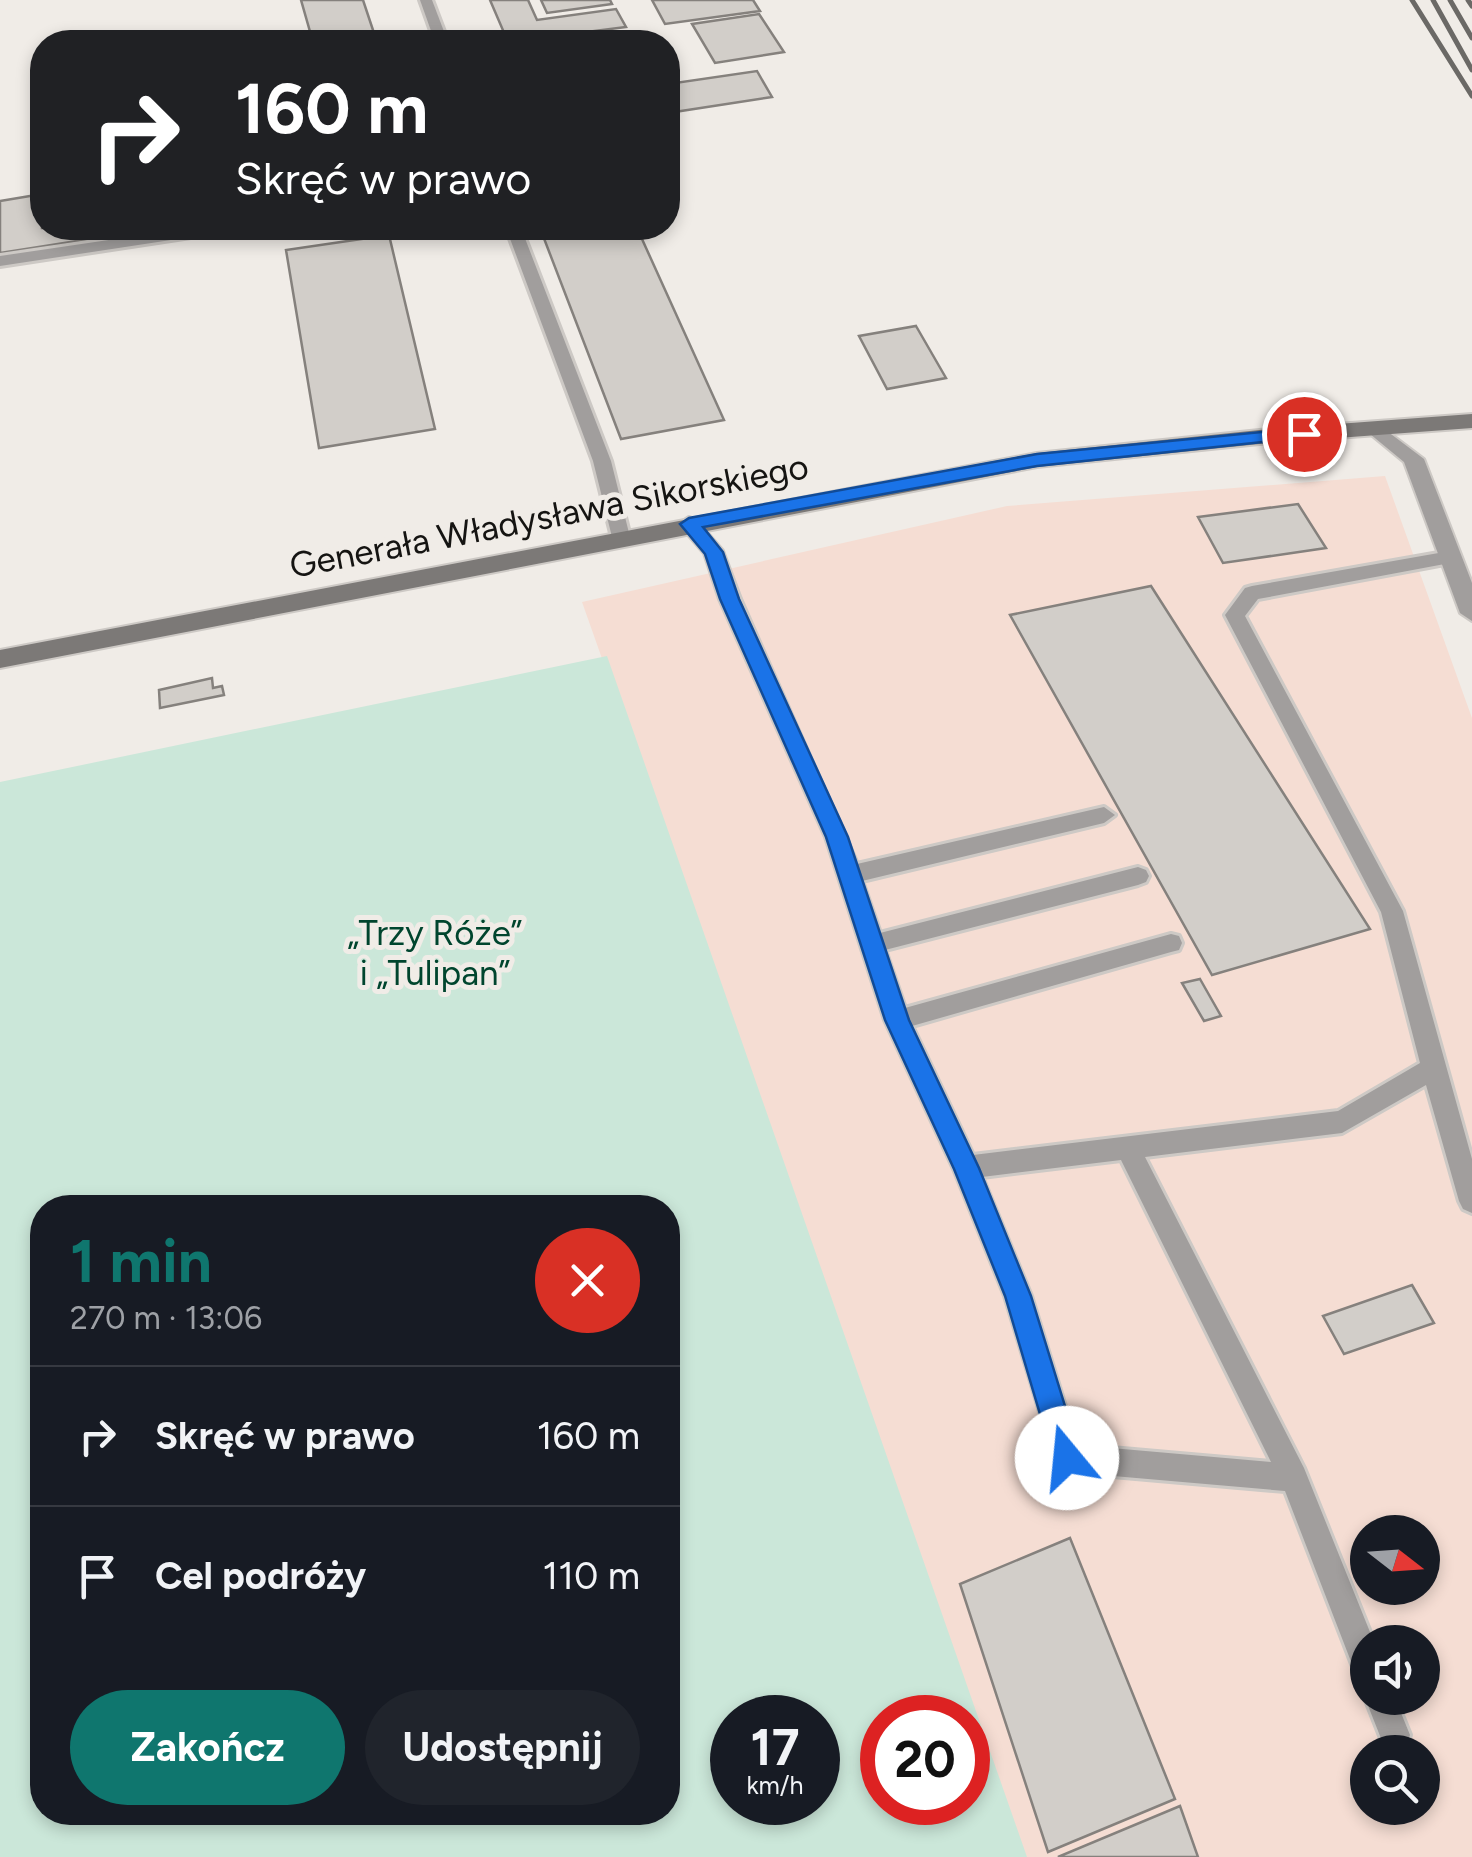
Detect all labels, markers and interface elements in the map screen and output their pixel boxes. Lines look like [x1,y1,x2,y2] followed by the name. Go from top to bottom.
[235,66,428,151] text: 160 m
[70,70,200,200] icon: right
[235,151,531,205] text: Skręć w prawo
[1262,392,1347,477] pin
[1277,407,1332,462] icon: arrive
[286,445,812,587] street label: Generała Władysława Sikorskiego
[348,912,522,994] park label: „Trzy Róże” i „Tulipan”
[70,1225,212,1297] text: 1 min
[535,1228,640,1333] button: close
[70,1299,262,1337] text: 270 m · 13:06
[1015,1406,1119,1510] position arrow
[70,1409,125,1464] icon: right
[155,1413,415,1459] text: Skręć w prawo
[537,1413,640,1459] text: 160 m
[1350,1515,1440,1605] north arrow
[1350,1515,1440,1825] map controls
[70,1549,125,1604] icon: arrive
[155,1553,366,1599] text: Cel podróży
[543,1553,640,1599] text: 110 m
[1350,1625,1440,1715] button: sound
[70,1690,345,1805] button: Zakończ
[365,1690,640,1805] button: Udostępnij
[860,1695,990,1825] speed limit sign: 20
[751,1717,799,1778] text: 17
[1350,1735,1440,1825] button: search
[746,1770,804,1800] text: km/h

